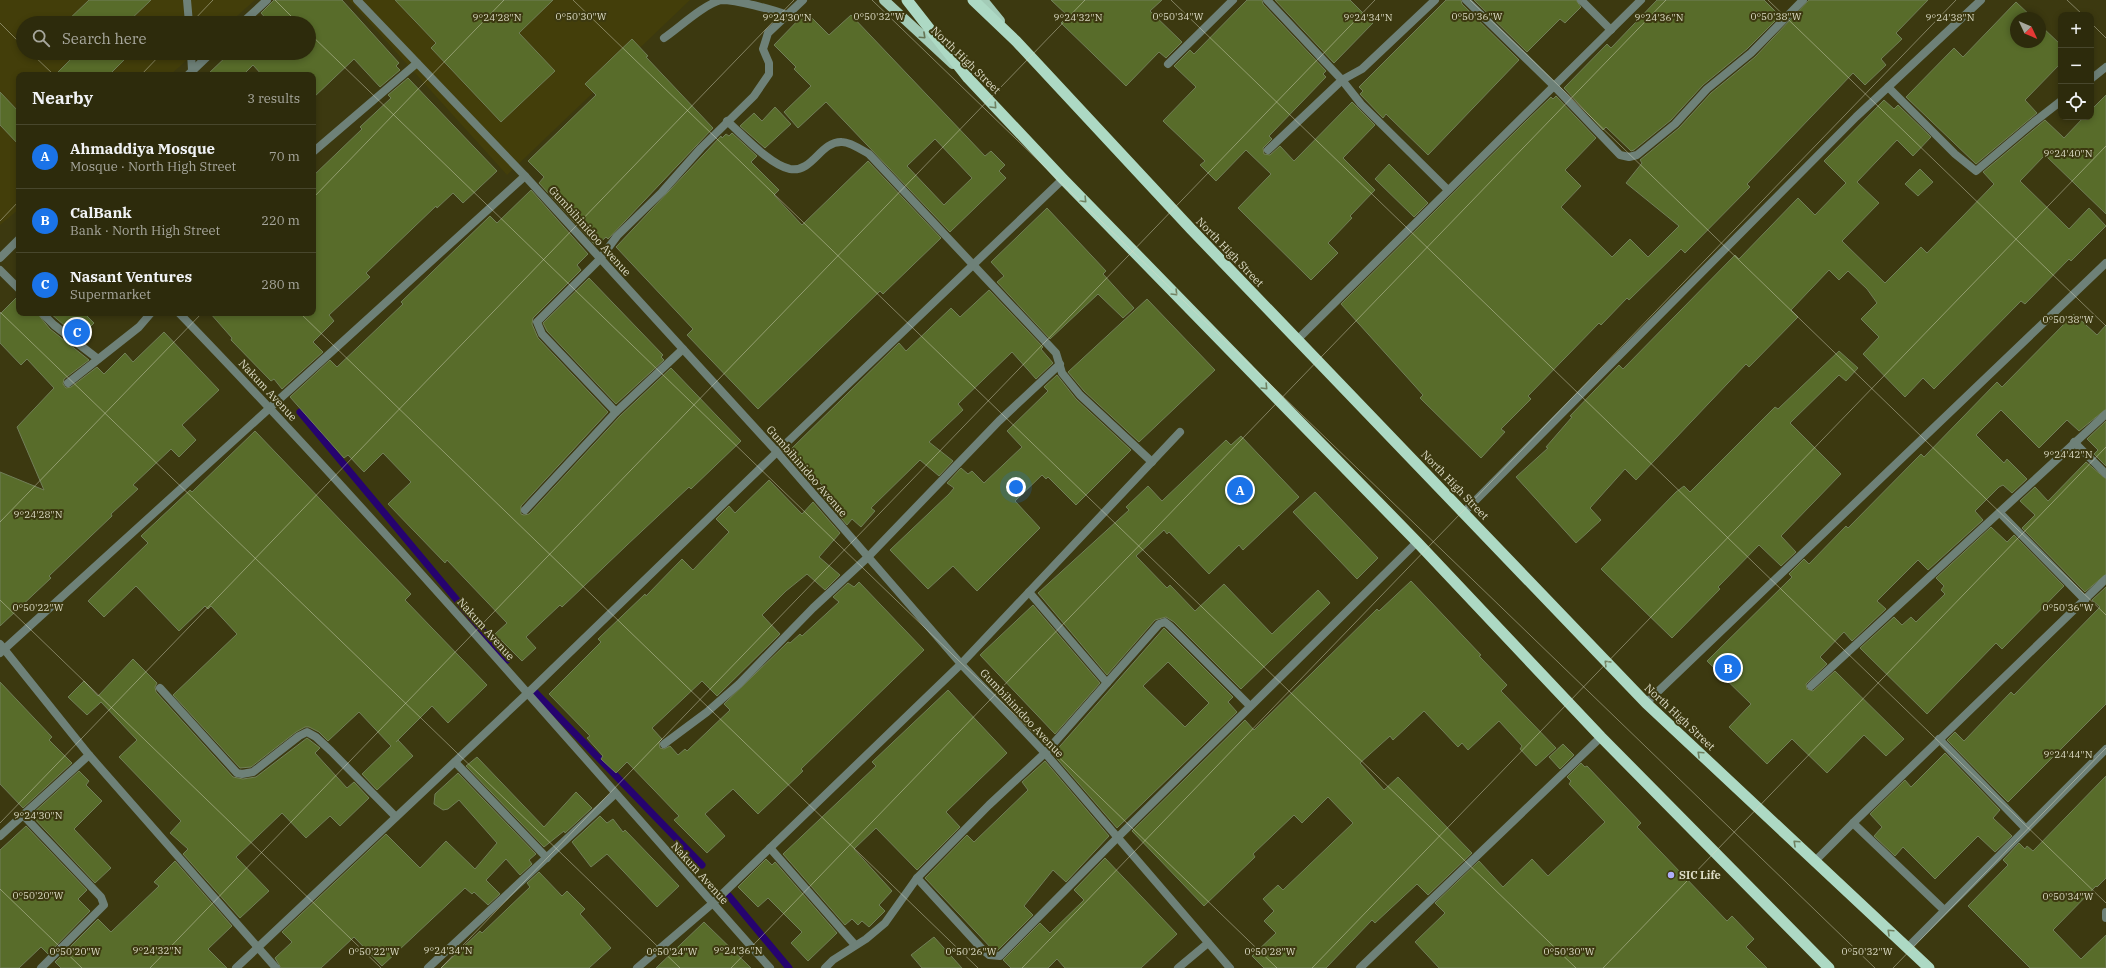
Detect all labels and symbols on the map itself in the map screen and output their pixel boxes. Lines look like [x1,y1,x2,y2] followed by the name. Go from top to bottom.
[555,10,607,23] text: 0°50'30"W
[853,10,905,23] text: 0°50'32"W
[1152,10,1204,23] text: 0°50'34"W
[1451,10,1503,23] text: 0°50'36"W
[1750,10,1802,23] text: 0°50'38"W
[473,11,522,24] text: 9°24'28"N
[763,11,812,24] text: 9°24'30"N
[1054,11,1103,24] text: 9°24'32"N
[1344,11,1393,24] text: 9°24'34"N
[1635,11,1684,24] text: 9°24'36"N
[1926,11,1975,24] text: 9°24'38"N
[2010,12,2046,48] north arrow
[928,23,1004,97] street label: North High Street
[918,31,926,39] one-way arrow
[989,101,997,109] one-way arrow
[2044,147,2093,160] text: 9°24'40"N
[546,183,634,279] street label: Gumbihinidoo Avenue
[1079,195,1087,203] one-way arrow
[1193,214,1267,290] street label: North High Street
[1170,289,1177,296] one-way arrow
[2042,313,2094,326] text: 0°50'38"W
[64,317,90,347] pin: C
[236,356,300,424] street label: Nakum Avenue
[1260,382,1268,390] one-way arrow
[763,422,851,520] street label: Gumbihinidoo Avenue
[1418,447,1492,523] street label: North High Street
[2044,448,2093,461] text: 9°24'42"N
[1227,475,1253,505] pin: A
[1006,477,1026,497] your location
[14,508,63,521] text: 9°24'28"N
[454,595,518,663] street label: Nakum Avenue
[12,601,64,614] text: 0°50'22"W
[2042,601,2094,614] text: 0°50'36"W
[1715,653,1741,683] pin: B
[1605,660,1612,668] one-way arrow
[977,666,1067,760] street label: Gumbihinidoo Avenue
[1642,681,1718,753] street label: North High Street
[2044,748,2093,761] text: 9°24'44"N
[1697,751,1705,759] one-way arrow
[14,809,63,822] text: 9°24'30"N
[668,839,732,907] street label: Nakum Avenue
[1793,840,1800,847] one-way arrow
[1679,868,1721,882] place label: SIC Life
[1666,870,1676,880] marker: SIC Life
[12,889,64,902] text: 0°50'20"W
[2042,890,2094,903] text: 0°50'34"W
[1887,929,1895,937] one-way arrow
[133,944,182,957] text: 9°24'32"N
[424,944,473,957] text: 9°24'34"N
[714,944,763,957] text: 9°24'36"N
[49,945,101,958] text: 0°50'20"W
[348,945,400,958] text: 0°50'22"W
[646,945,698,958] text: 0°50'24"W
[945,945,997,958] text: 0°50'26"W
[1244,945,1296,958] text: 0°50'28"W
[1543,945,1595,958] text: 0°50'30"W
[1841,945,1893,958] text: 0°50'32"W

